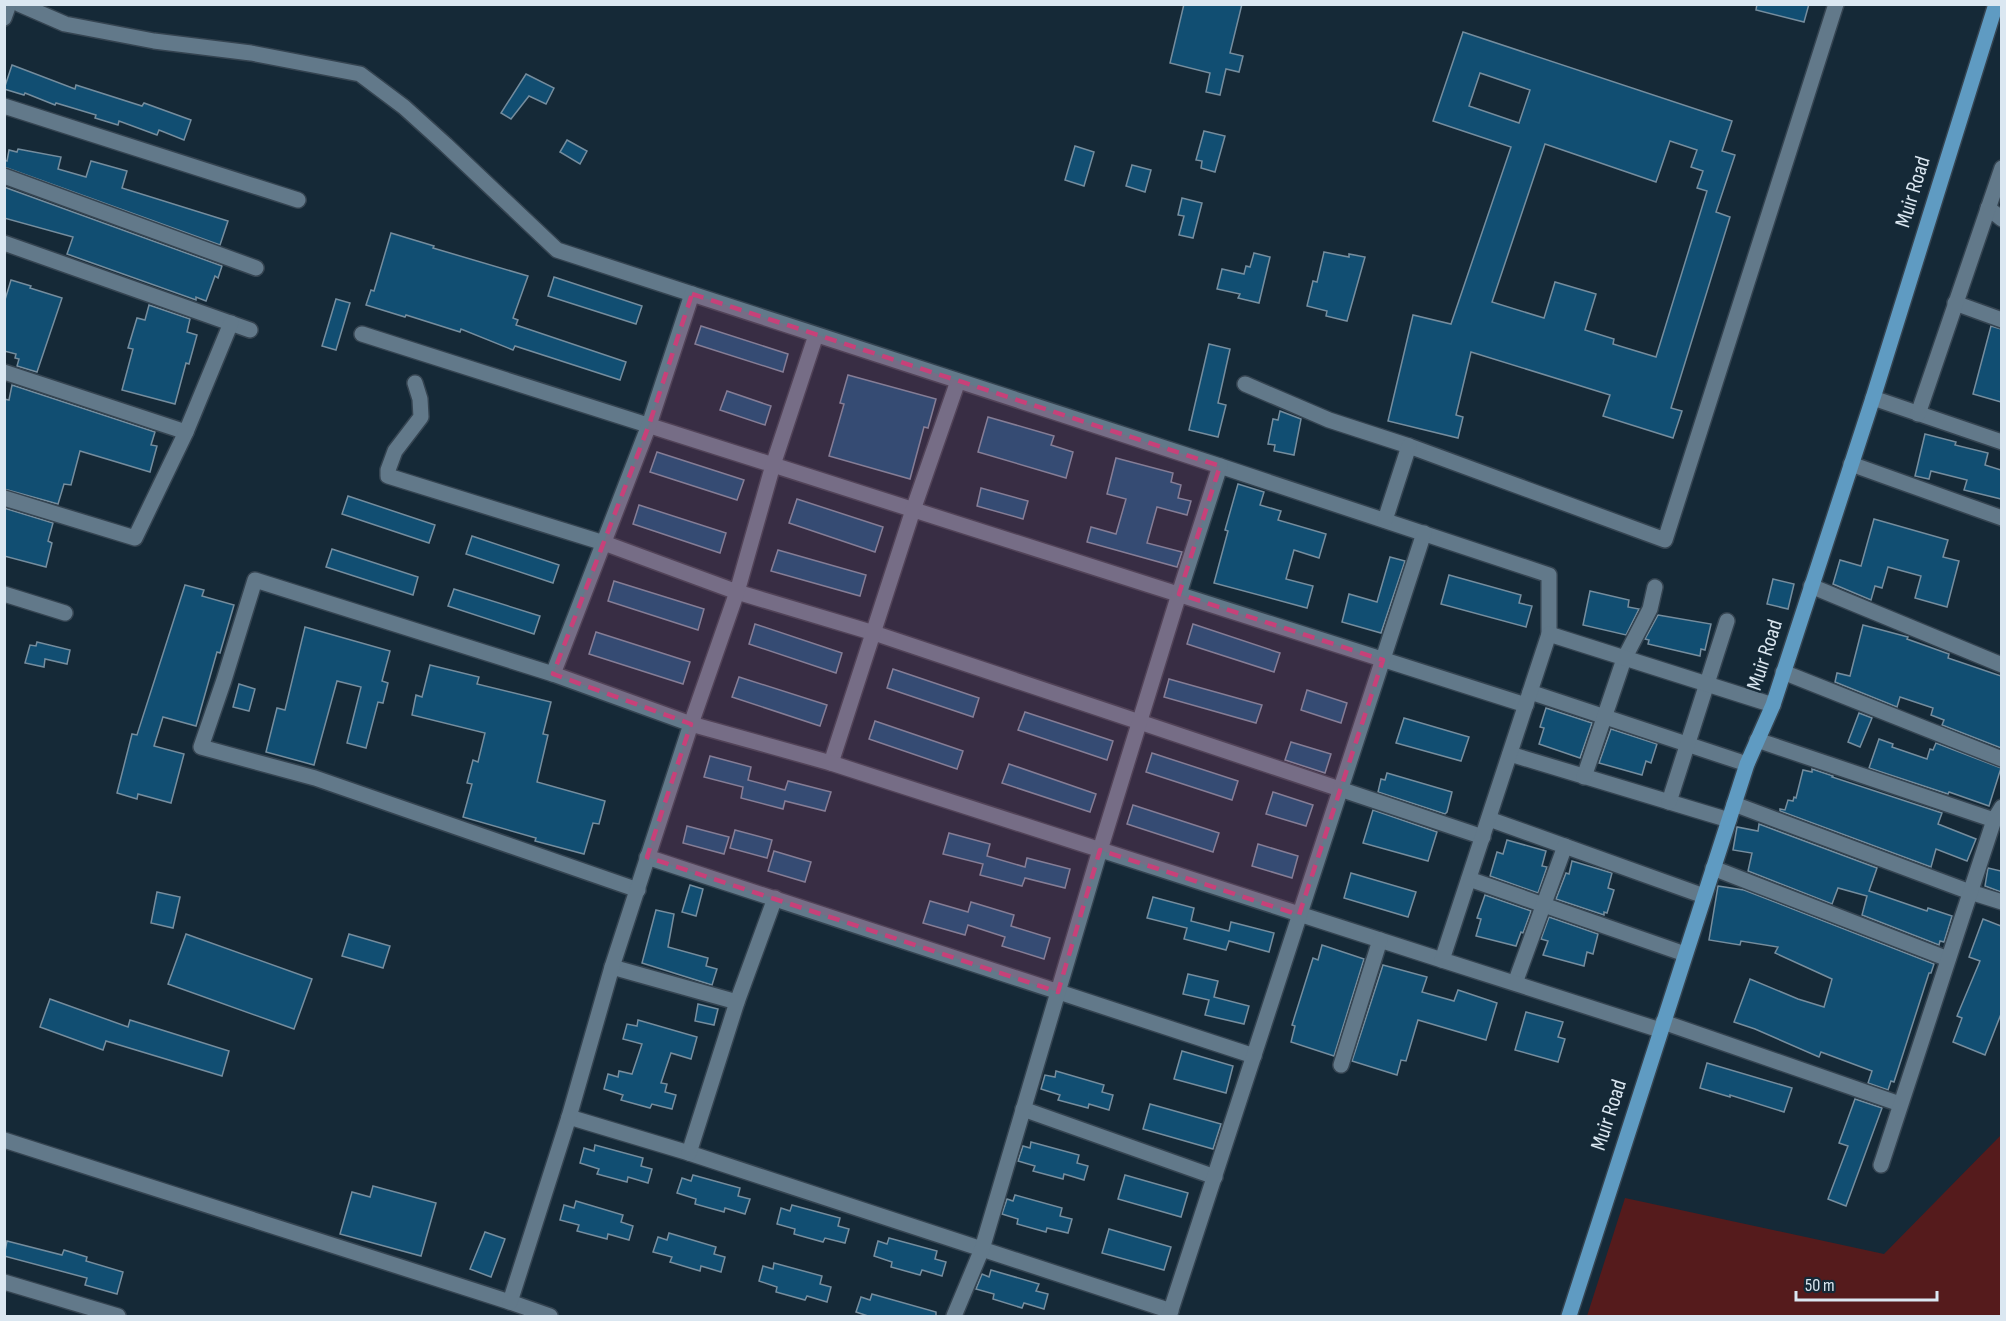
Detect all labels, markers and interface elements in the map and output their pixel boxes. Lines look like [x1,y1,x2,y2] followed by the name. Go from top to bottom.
[1889,153,1937,231] street label: Muir Road
[1741,616,1789,694] street label: Muir Road
[1585,1076,1633,1154] street label: Muir Road
[1796,1264,1937,1302] scale bar
[1805,1275,1835,1296] text: 50 m

